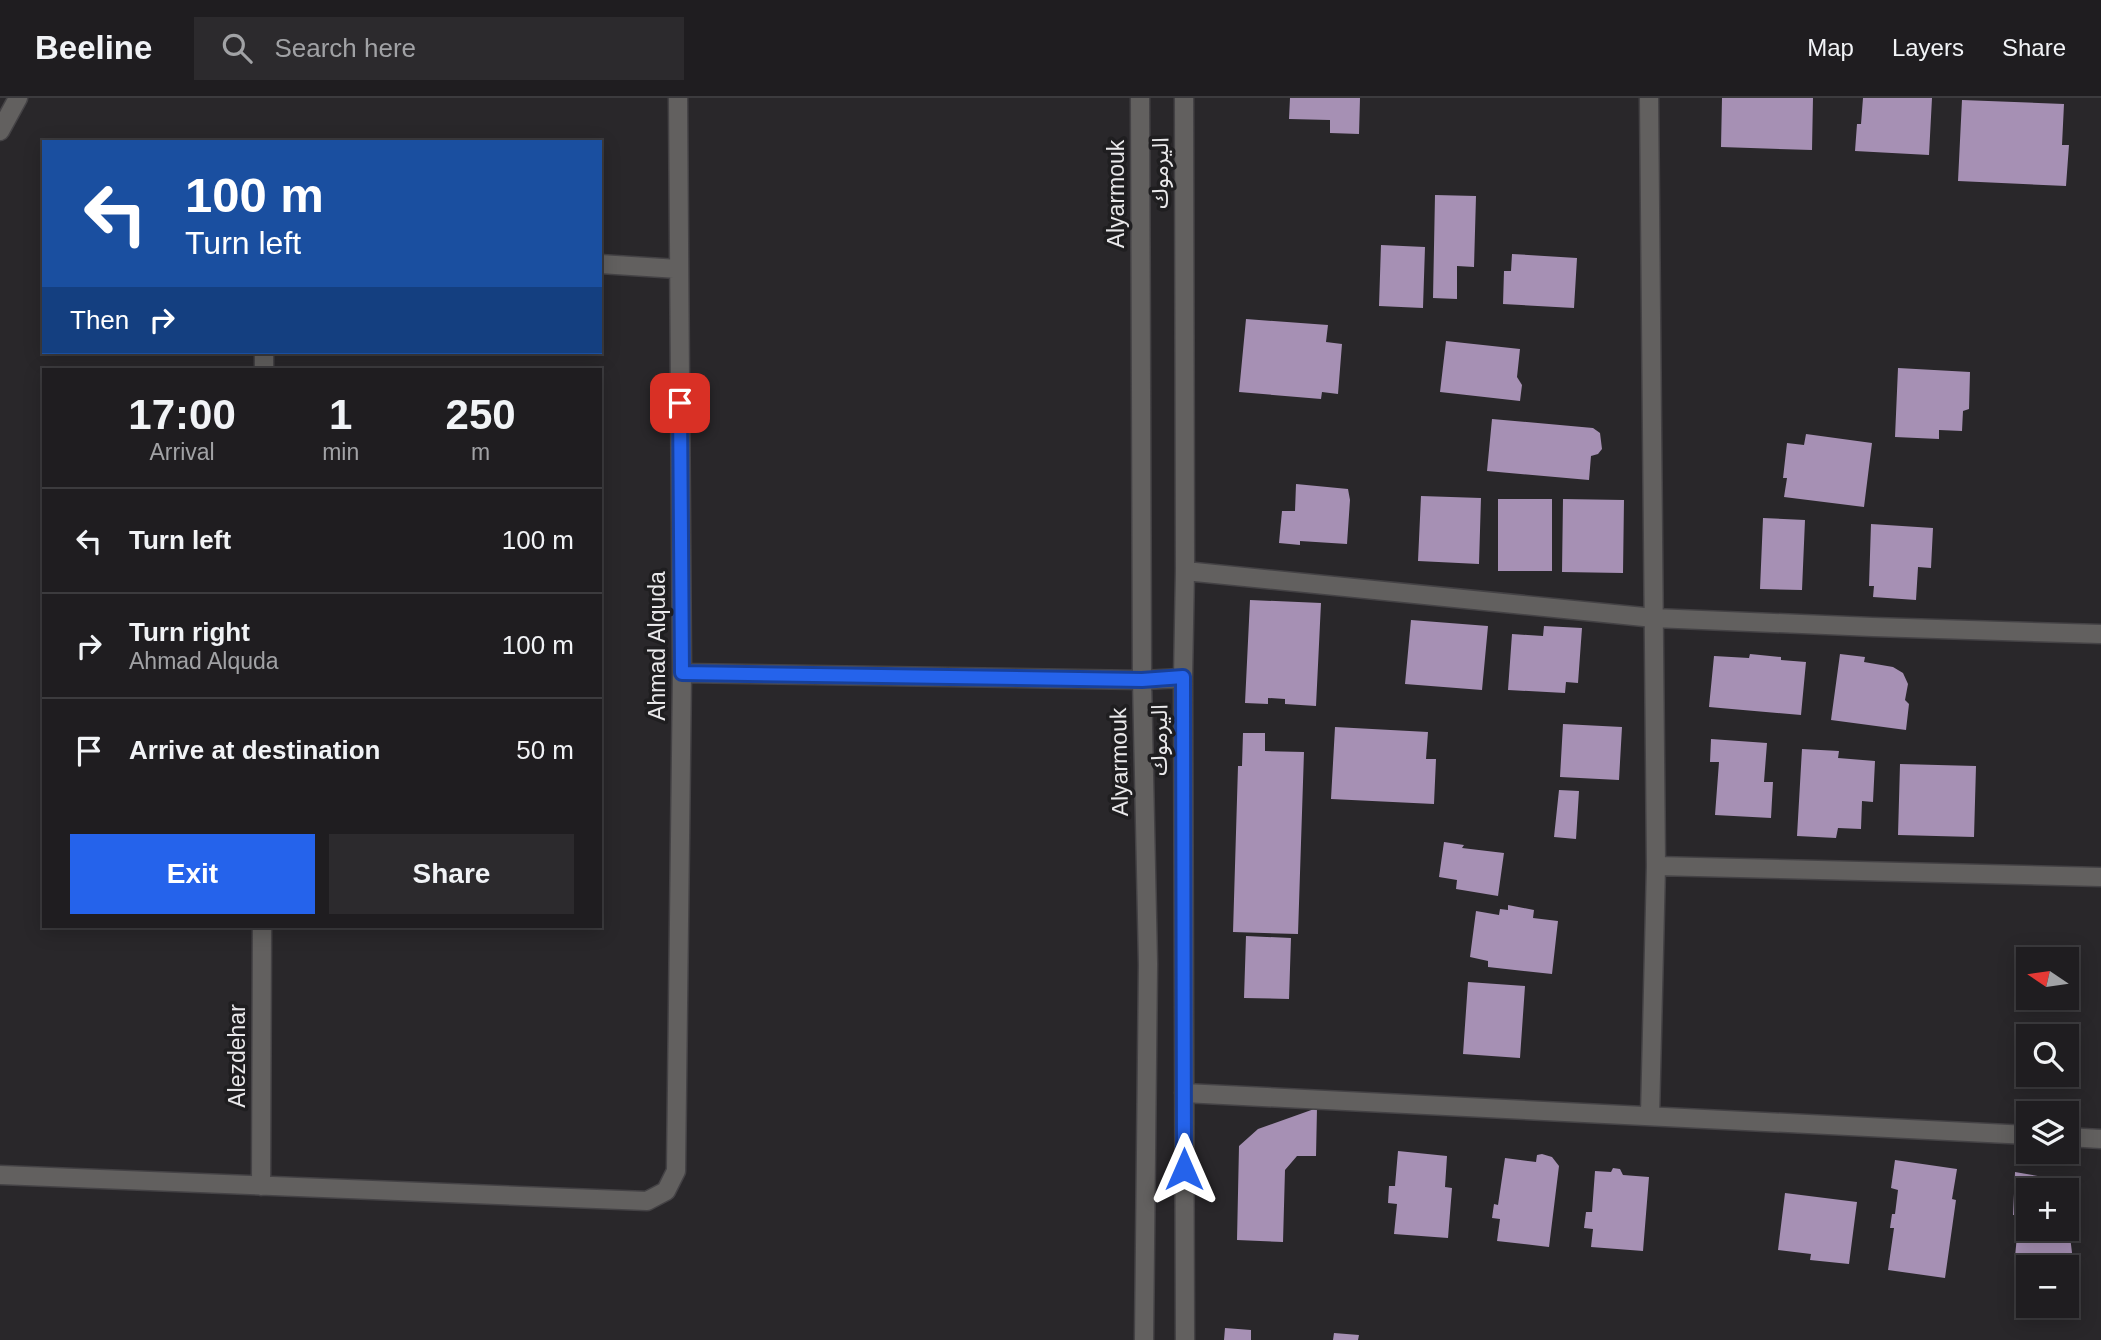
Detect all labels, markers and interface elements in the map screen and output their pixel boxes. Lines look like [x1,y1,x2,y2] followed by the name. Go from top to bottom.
[194,17,684,80] search box
[35,29,152,66] text: Beeline
[218,29,256,67] icon: search
[274,33,416,63] text: Search here
[1807,34,1854,61] text: Map
[1892,34,1964,61] text: Layers
[2002,34,2066,61] text: Share
[1147,137,1174,209] street label: اليرموك
[1103,139,1129,248] street label: Alyarmouk
[70,168,161,259] icon: left
[185,168,324,222] text: 100 m
[185,225,301,261] text: Turn left
[143,301,181,339] icon: right
[70,305,129,335] text: Then
[650,373,710,433] pin
[661,384,699,422] icon: arrive
[128,391,236,438] text: 17:00
[329,391,352,438] text: 1
[446,391,516,438] text: 250
[149,439,215,465] text: Arrival
[322,439,359,465] text: min
[471,439,490,465] text: m
[70,522,108,560] icon: left
[129,525,231,555] text: Turn left
[502,525,574,555] text: 100 m
[644,571,670,721] street label: Ahmad Alquda
[129,617,250,647] text: Turn right
[70,627,108,665] icon: right
[502,630,574,660] text: 100 m
[129,648,279,674] text: Ahmad Alquda
[1146,704,1173,776] street label: اليرموك
[1105,707,1133,817] street label: Alyarmouk
[70,732,108,770] icon: arrive
[129,735,380,765] text: Arrive at destination
[516,735,574,765] text: 50 m
[70,834,315,914] button: Exit
[329,834,574,914] button: Share
[2016,947,2079,1010] north arrow
[2016,947,2079,1318] map controls
[224,1004,250,1108] street label: Alezdehar
[2016,1024,2079,1087] button: search
[2016,1101,2079,1164] button: layers
[1147,1132,1221,1206] position arrow
[2016,1178,2079,1241] button: +
[2016,1255,2079,1318] button: −

